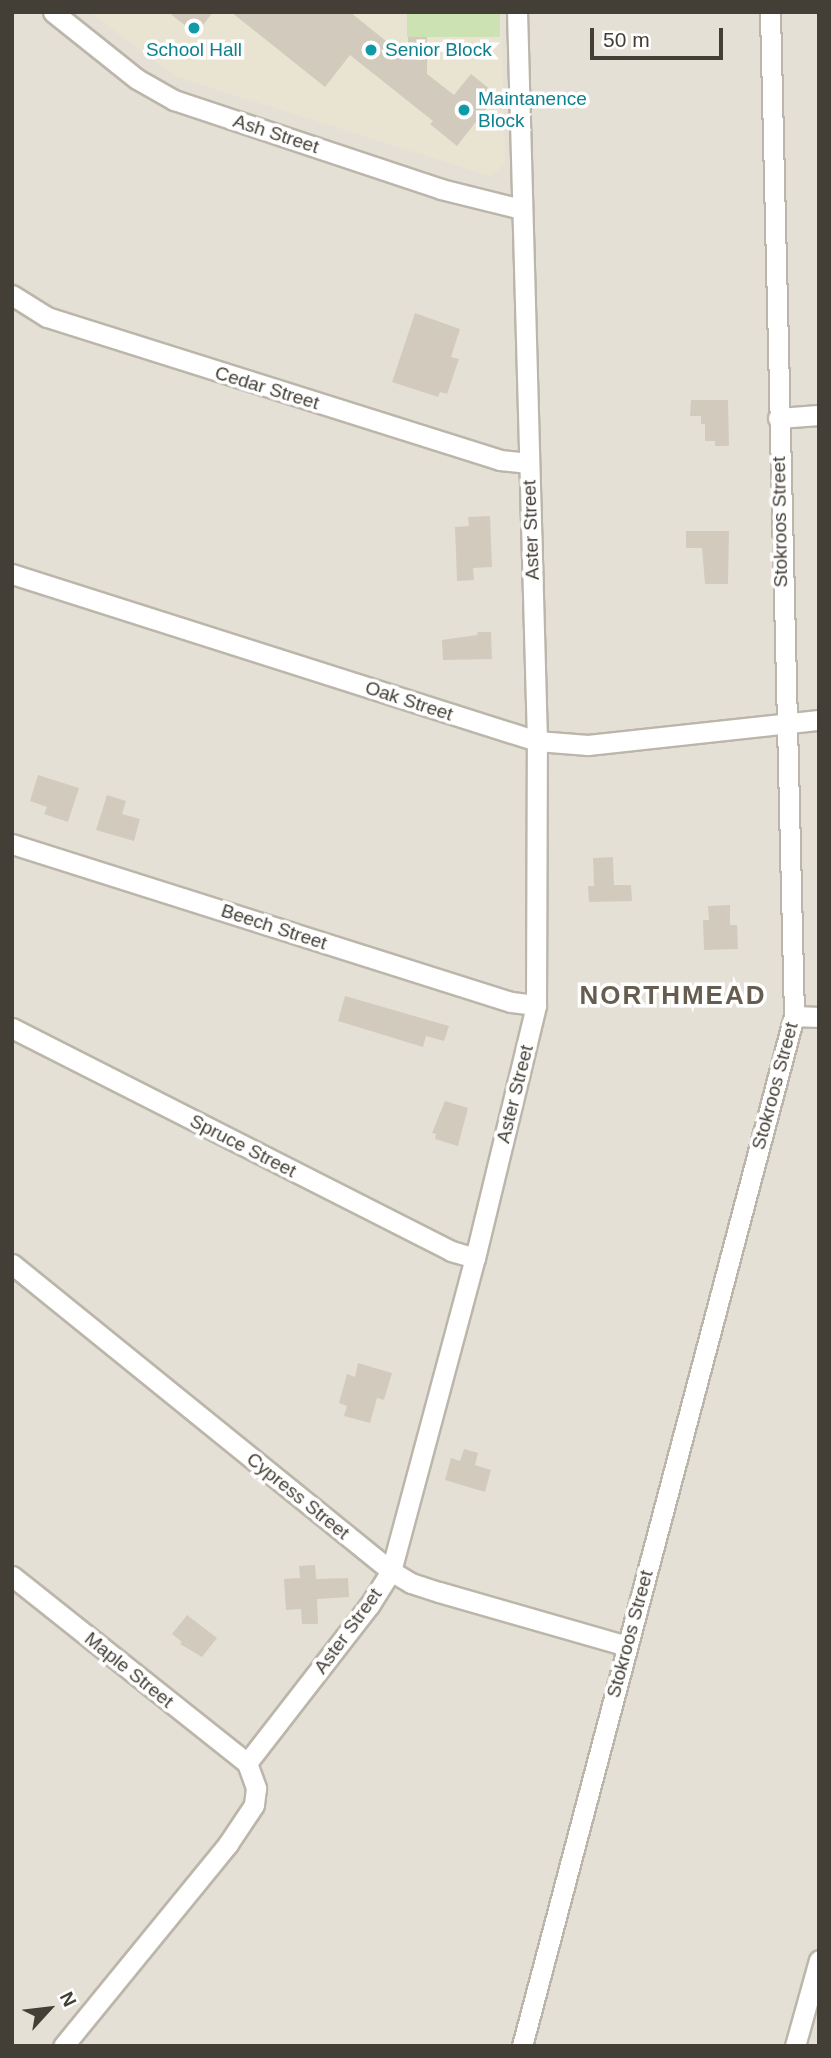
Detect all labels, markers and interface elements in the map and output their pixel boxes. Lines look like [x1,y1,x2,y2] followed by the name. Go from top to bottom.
[593,14,726,58] scale bar
[186,20,202,36] marker: School Hall
[603,28,650,51] text: 50 m
[146,39,242,61] place label: School Hall
[385,39,492,61] place label: Senior Block
[363,42,379,58] marker: Senior Block
[478,88,587,132] place label: Maintanence Block
[456,102,472,118] marker: Maintanence Block
[230,109,322,159] street label: Ash Street
[212,361,322,415] street label: Cedar Street
[767,456,793,588] street label: Stokroos Street
[518,479,544,581] street label: Aster Street
[362,676,456,726] street label: Oak Street
[218,899,330,955] street label: Beech Street
[581,980,765,1012] district label: NORTHMEAD
[747,1020,803,1152] street label: Stokroos Street
[492,1043,538,1145] street label: Aster Street
[186,1109,300,1183] street label: Spruce Street
[242,1448,354,1544] street label: Cypress Street
[602,1568,658,1700] street label: Stokroos Street
[309,1584,387,1678] street label: Aster Street
[80,1627,178,1713] street label: Maple Street
[14,1974,84,2044] north arrow
[56,1988,81,2010] text: N

